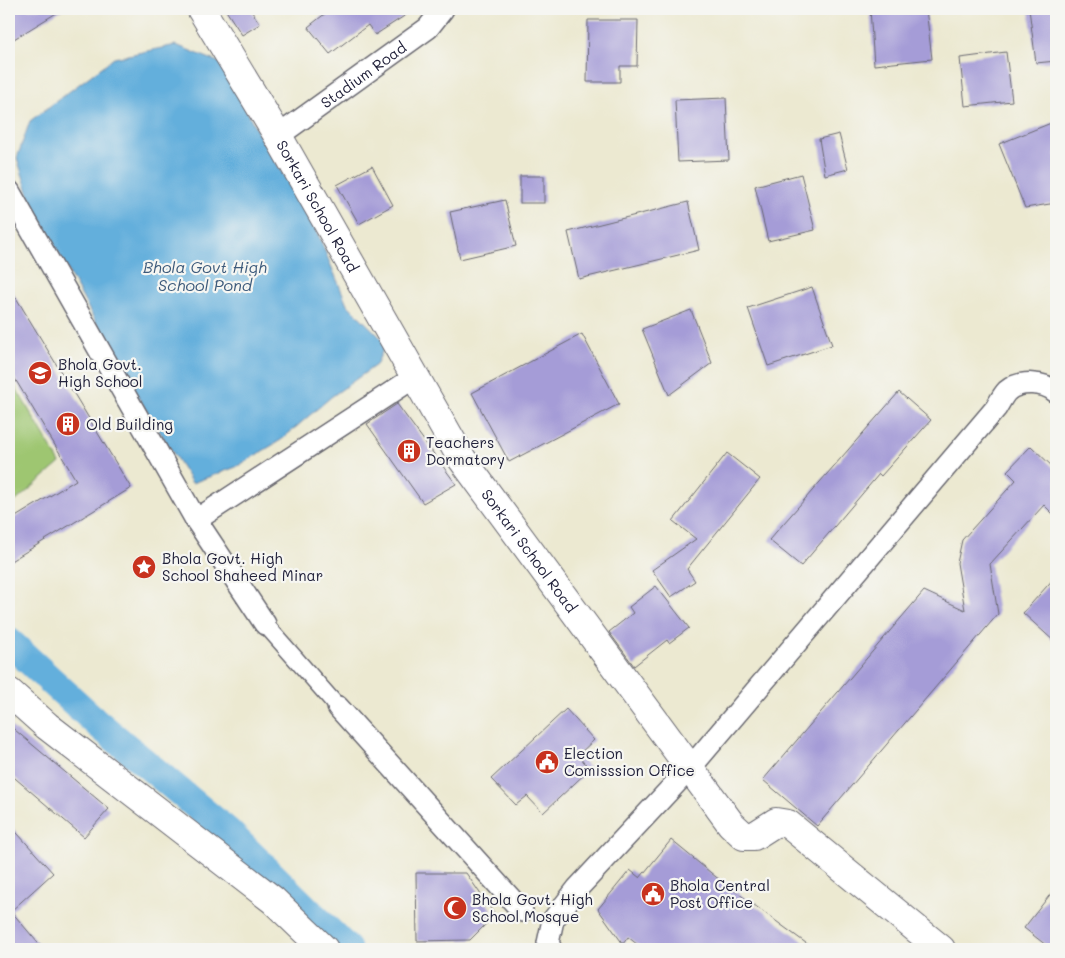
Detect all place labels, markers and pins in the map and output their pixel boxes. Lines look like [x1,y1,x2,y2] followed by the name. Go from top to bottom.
[58,354,143,391] place label: Bhola Govt. High School
[27,360,53,386] school or university icon: Bhola Govt. High School
[55,411,81,437] building icon: Old Building
[86,414,173,434] place label: Old Building
[426,432,505,469] place label: Teachers Dormatory
[396,438,422,464] building icon: Teachers Dormatory
[162,548,323,585] place label: Bhola Govt. High School Shaheed Minar
[131,554,157,580] place icon: Bhola Govt. High School Shaheed Minar
[564,743,695,780] place label: Election Comisssion Office
[534,749,560,775] public building icon: Election Comisssion Office
[670,875,770,912] place label: Bhola Central Post Office
[640,881,666,907] public building icon: Bhola Central Post Office
[472,889,593,926] place label: Bhola Govt. High School Mosque
[442,895,468,921] mosque icon: Bhola Govt. High School Mosque

